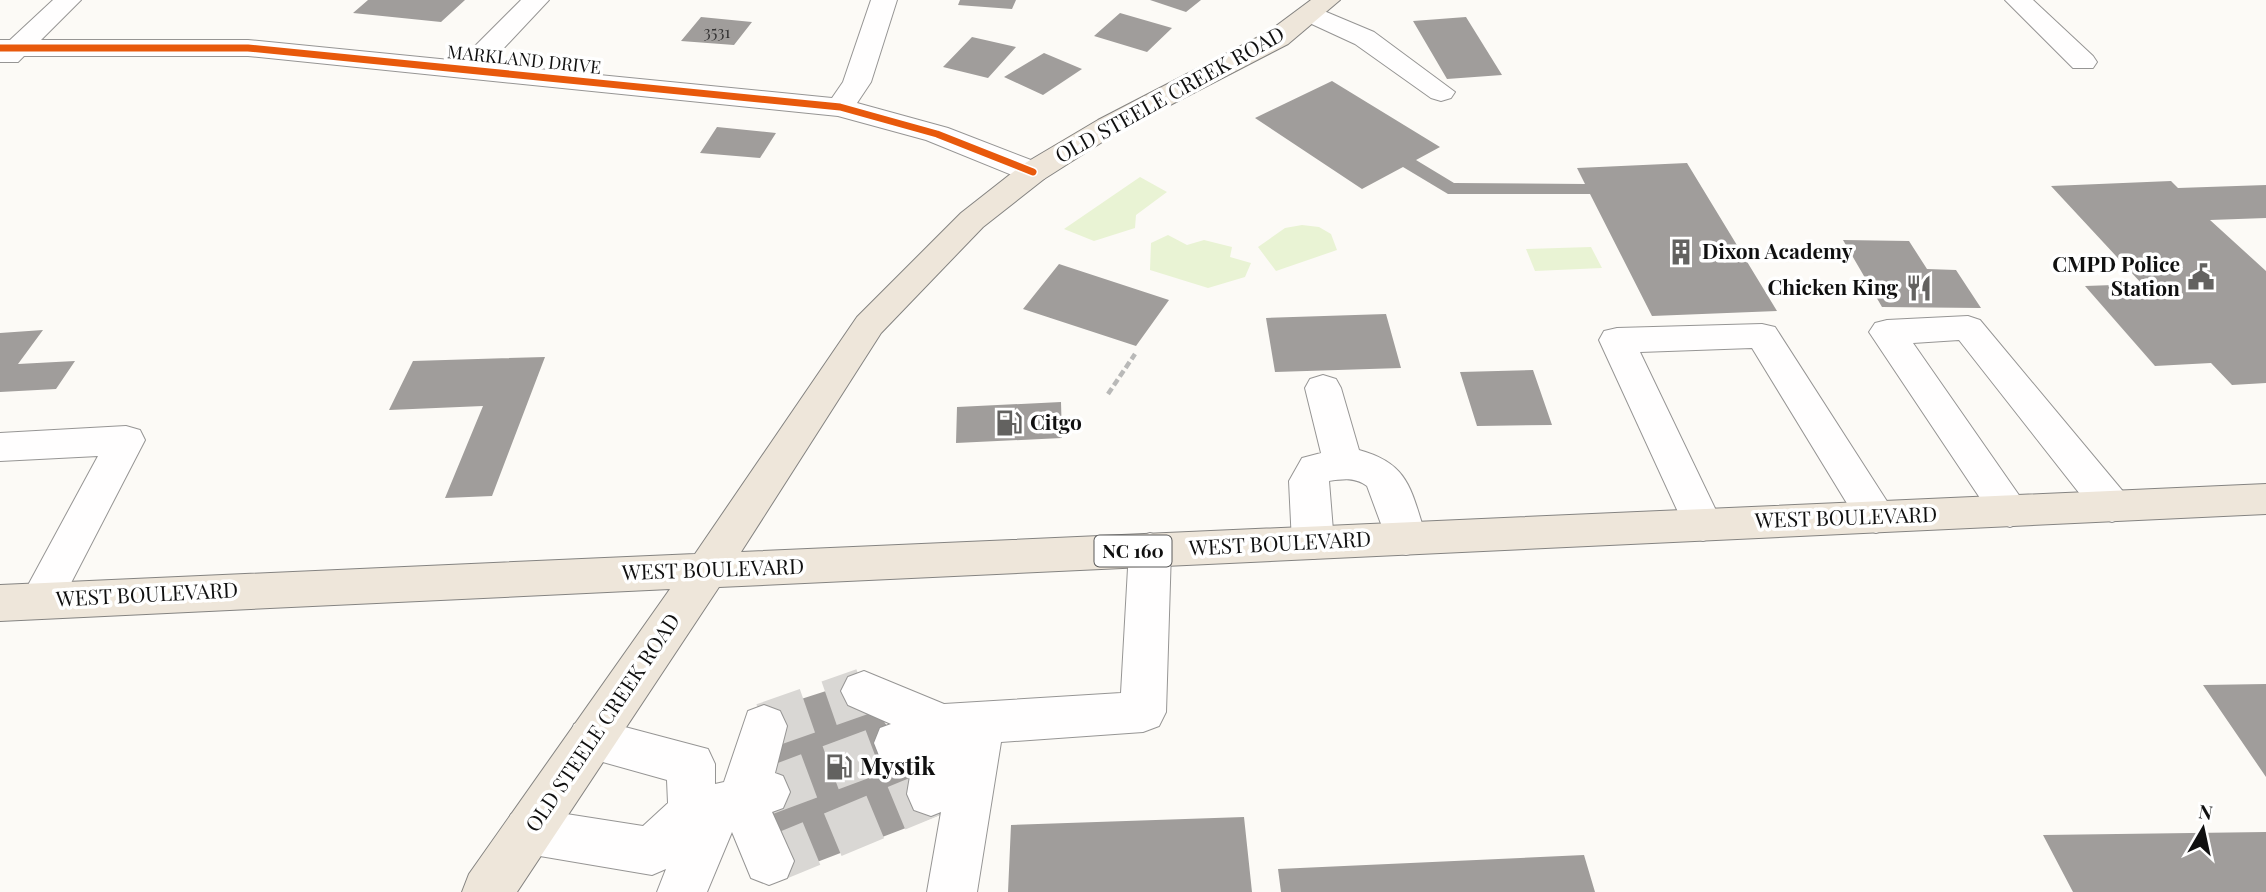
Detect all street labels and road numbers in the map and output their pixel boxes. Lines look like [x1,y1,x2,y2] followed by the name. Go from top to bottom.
[1049,18,1289,168] street label: OLD STEELE CREEK ROAD
[446,39,602,79] street label: MARKLAND DRIVE
[1753,499,1938,533] street label: WEST BOULEVARD
[1187,523,1372,561] street label: WEST BOULEVARD
[1094,536,1172,566] road number: NC 160
[620,551,805,585] street label: WEST BOULEVARD
[54,574,239,612] street label: WEST BOULEVARD
[518,607,685,837] street label: OLD STEELE CREEK ROAD

